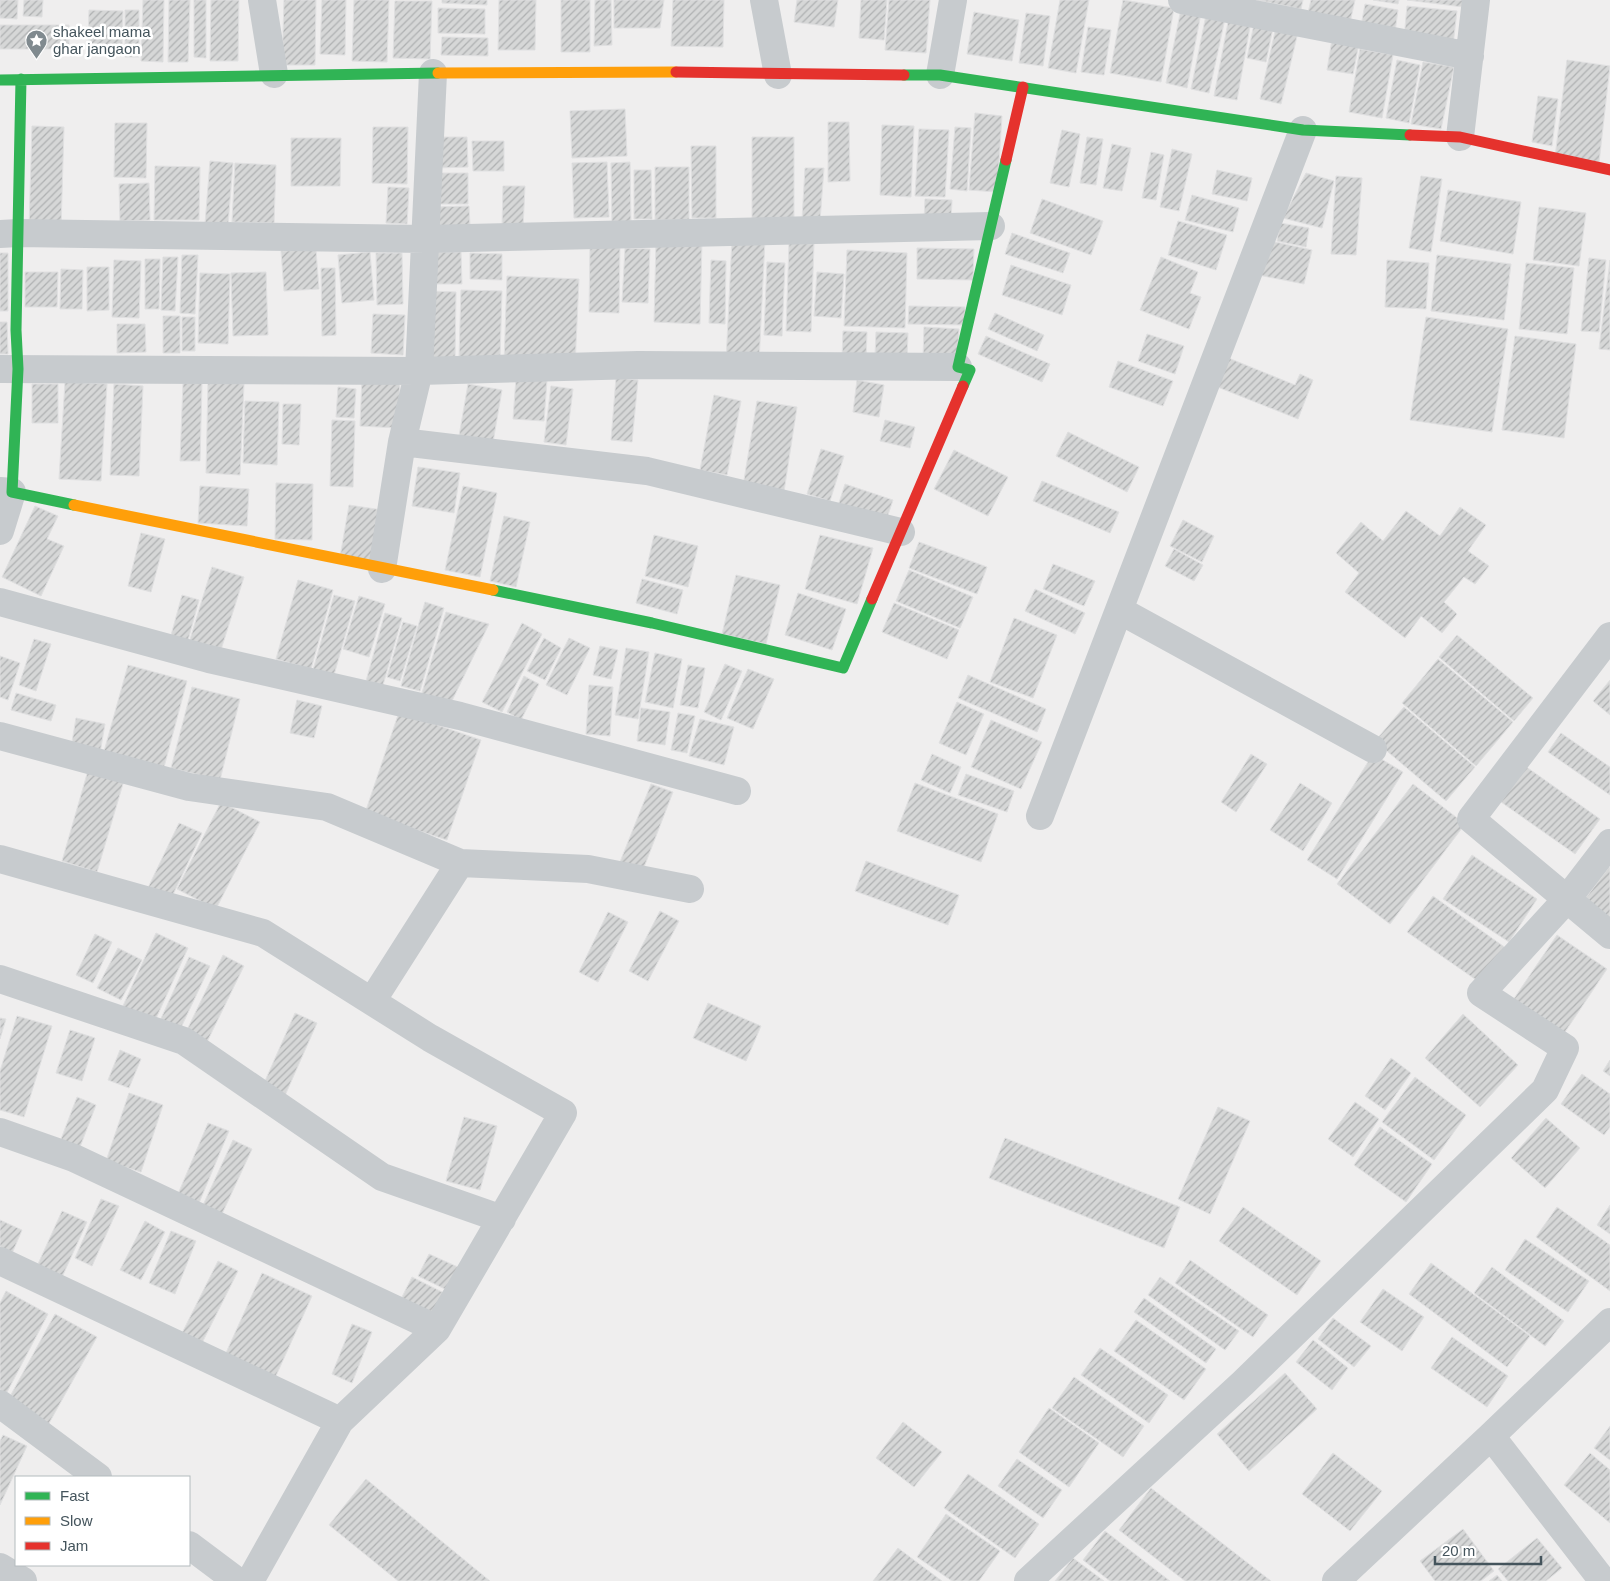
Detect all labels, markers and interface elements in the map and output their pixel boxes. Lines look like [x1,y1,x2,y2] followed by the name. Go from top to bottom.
[53,23,151,57] place label: shakeel mama ghar jangaon
[25,28,49,59] place icon: shakeel mama ghar jangaon
[15,1476,190,1566] legend
[60,1487,90,1504] text: Fast
[60,1512,93,1529] text: Slow
[1435,1534,1541,1566] scale bar
[60,1537,88,1554] text: Jam
[1442,1542,1475,1559] text: 20 m

